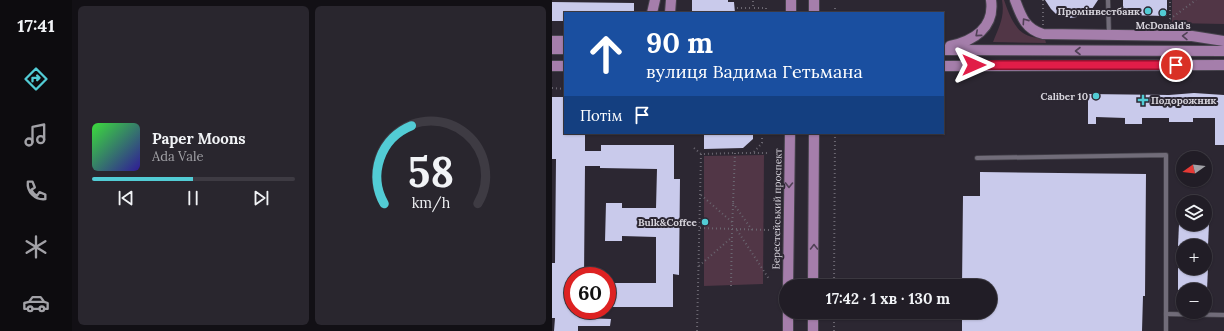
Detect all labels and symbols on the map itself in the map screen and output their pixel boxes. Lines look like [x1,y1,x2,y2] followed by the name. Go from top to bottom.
[1057,5,1140,18] place label: Промінвестбанк
[1143,6,1153,16] marker: Промінвестбанк
[1158,8,1168,18] marker: McDonald's
[1022,18,1030,25] one-way arrow
[1135,19,1191,32] place label: McDonald's
[975,29,983,36] one-way arrow
[1182,32,1188,40] one-way arrow
[953,44,995,86] position arrow
[1075,46,1081,55] one-way arrow
[1159,48,1193,82] pin
[1041,90,1088,103] place label: Caliber 10
[1091,91,1101,101] marker: Caliber 10
[1151,94,1216,107] place label: Подорожник
[1138,95,1148,105] marker: Подорожник
[769,148,785,270] street label: Берестейський проспект
[1176,151,1212,187] north arrow
[785,182,793,188] one-way arrow
[638,216,698,229] place label: Bulk&Coffee
[700,217,710,227] marker: Bulk&Coffee
[810,244,818,250] one-way arrow
[564,267,616,319] speed limit sign: 60

